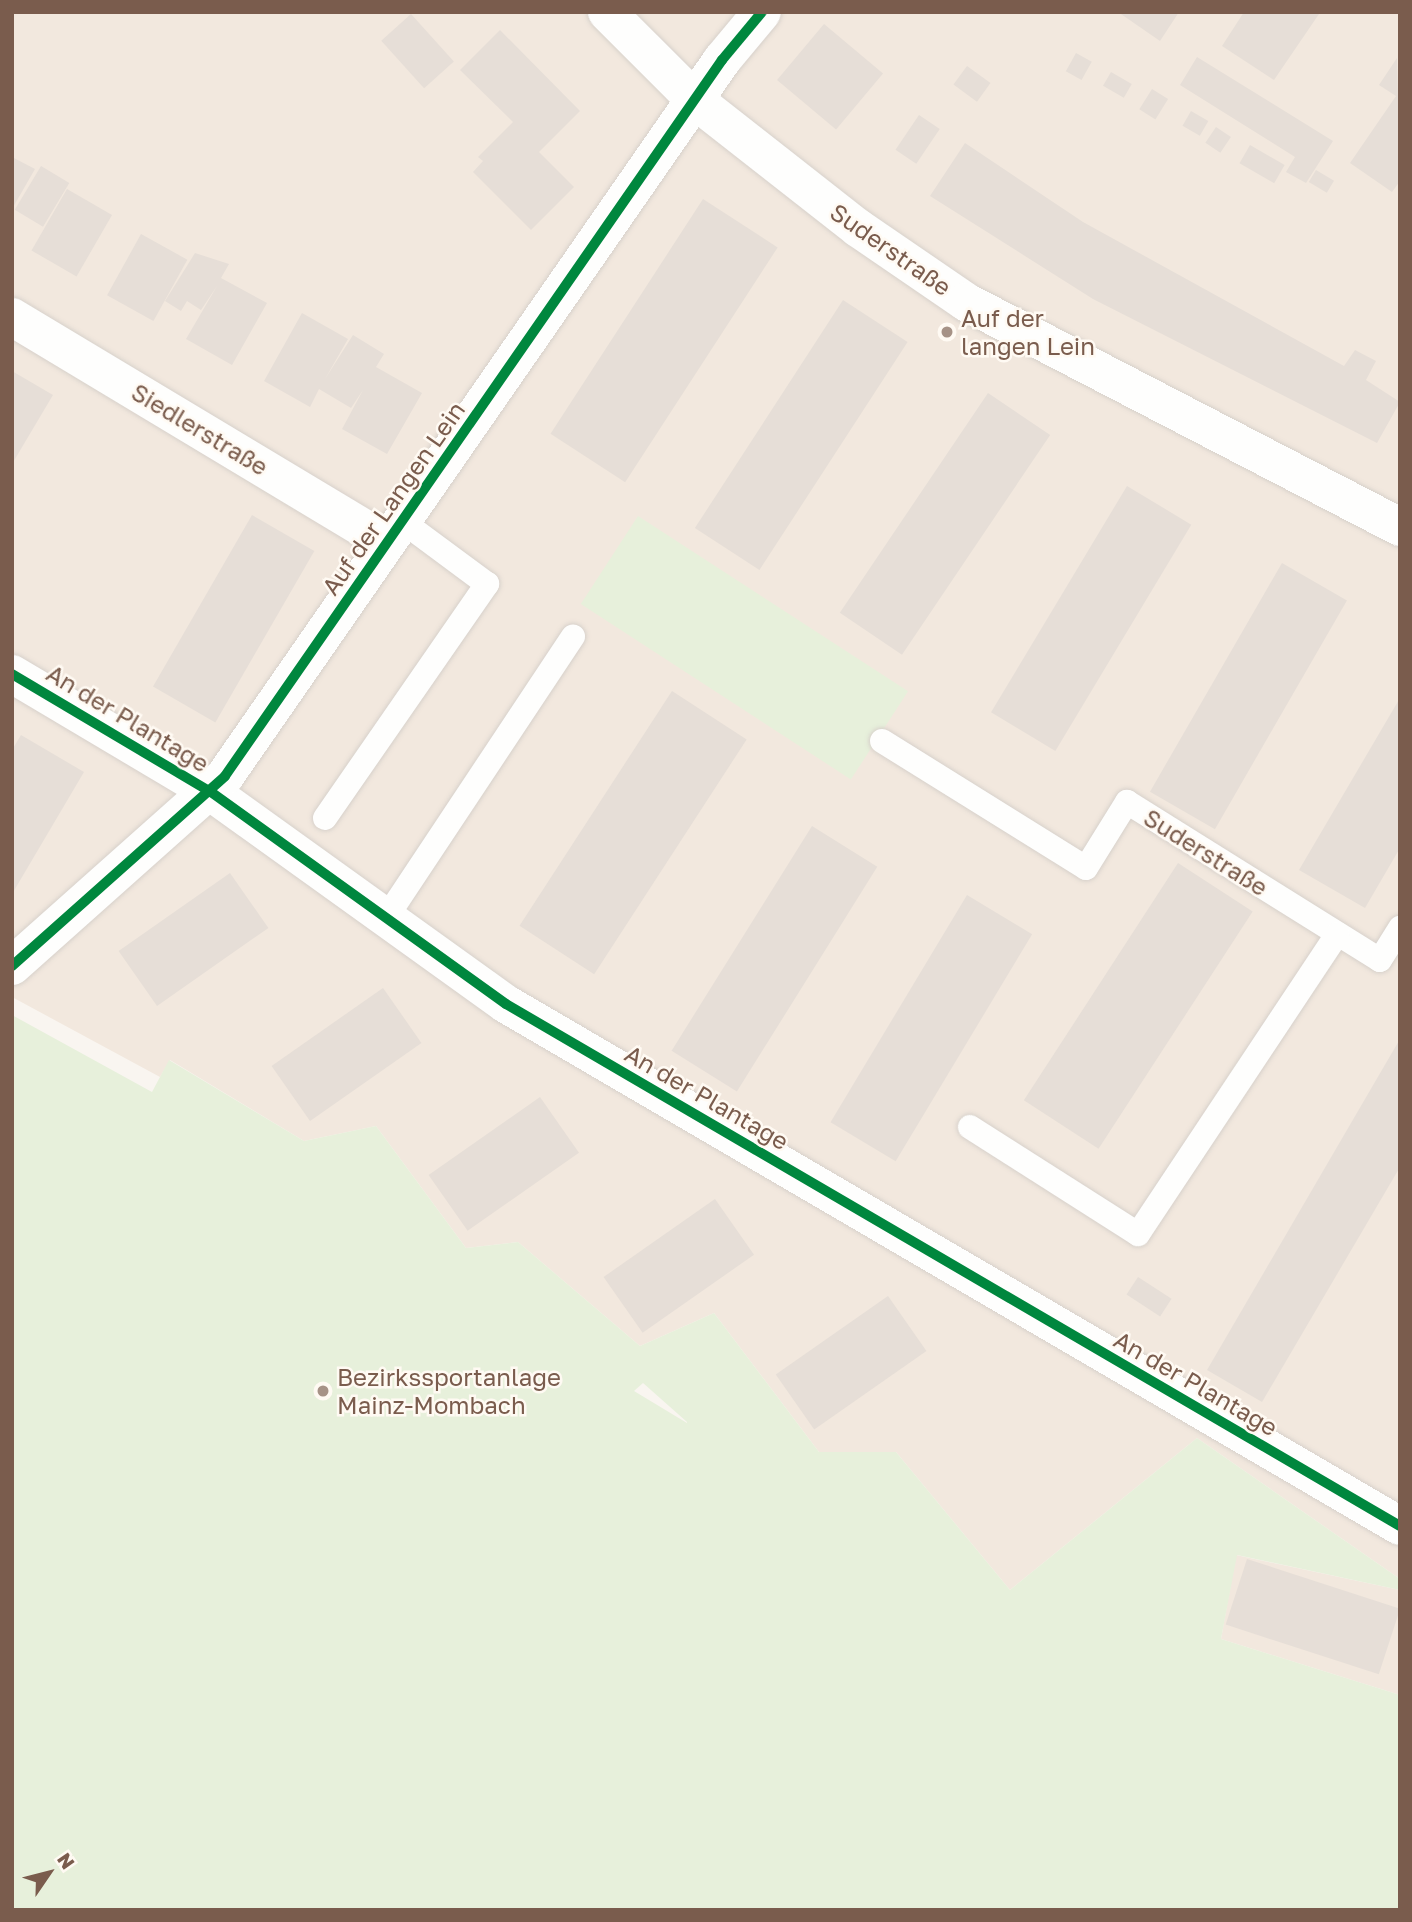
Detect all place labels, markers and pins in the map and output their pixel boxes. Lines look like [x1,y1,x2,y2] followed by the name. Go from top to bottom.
[961,304,1095,360] place label: Auf der langen Lein
[939,324,955,340] marker: Auf der langen Lein
[337,1363,561,1419] place label: Bezirkssportanlage Mainz-Mombach
[315,1383,331,1399] marker: Bezirkssportanlage Mainz-Mombach

